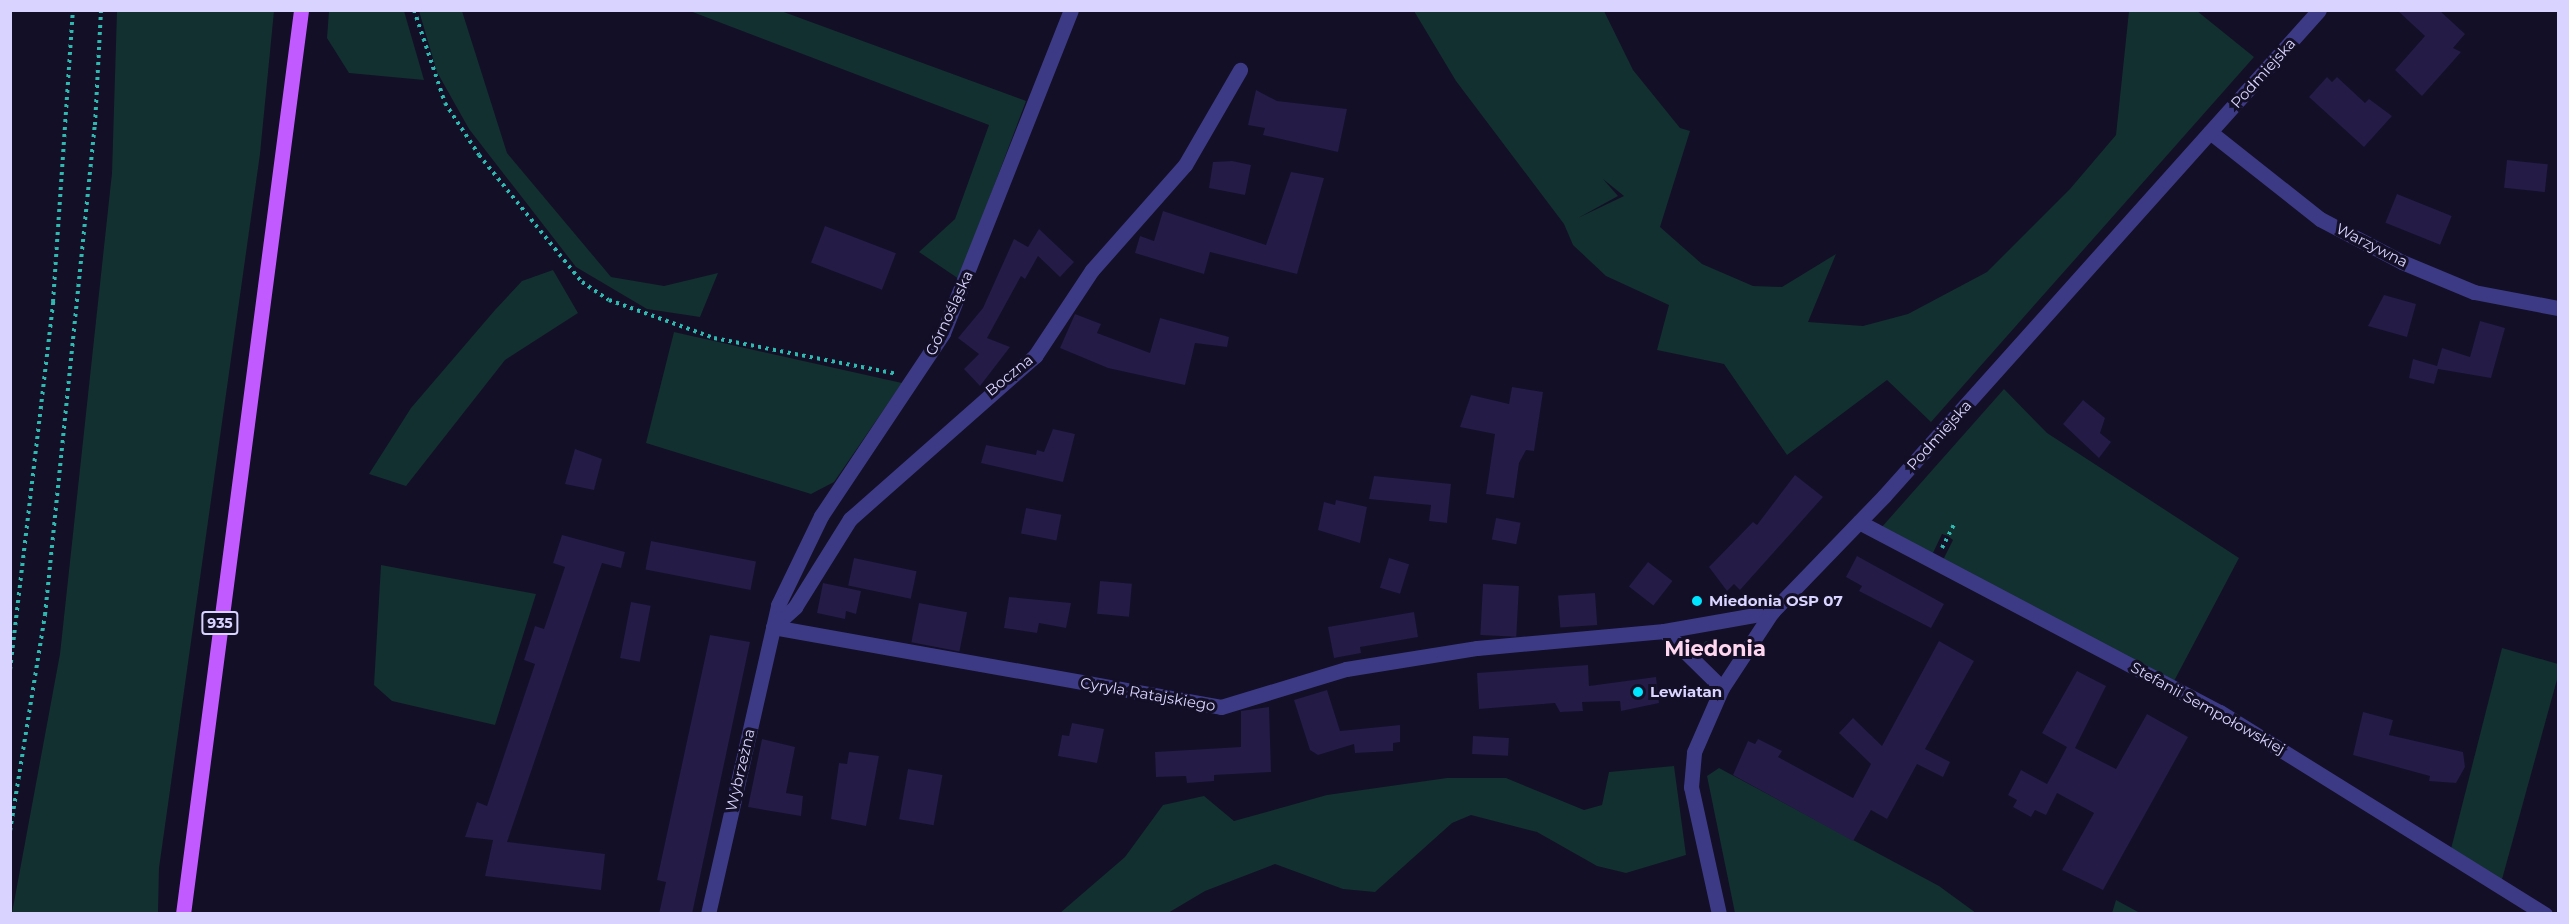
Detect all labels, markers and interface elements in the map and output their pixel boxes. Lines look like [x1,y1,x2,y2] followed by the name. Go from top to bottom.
[2227,34,2299,112] street label: Podmiejska
[2333,219,2411,271] street label: Warzywna
[921,268,977,358] street label: Górnośląska
[982,350,1036,400] street label: Boczna
[1903,396,1975,474] street label: Podmiejska
[1709,592,1843,610] place label: Miedonia OSP 07
[1690,594,1704,608] marker: Miedonia OSP 07
[200,612,240,634] road number: 935
[1664,636,1766,662] district label: Miedonia
[2128,658,2288,758] street label: Stefanii Sempołowskiej
[1079,673,1217,715] street label: Cyryla Ratajskiego
[1650,683,1722,701] place label: Lewiatan
[1631,685,1645,699] marker: Lewiatan
[722,727,758,813] street label: Wybrzeżna

